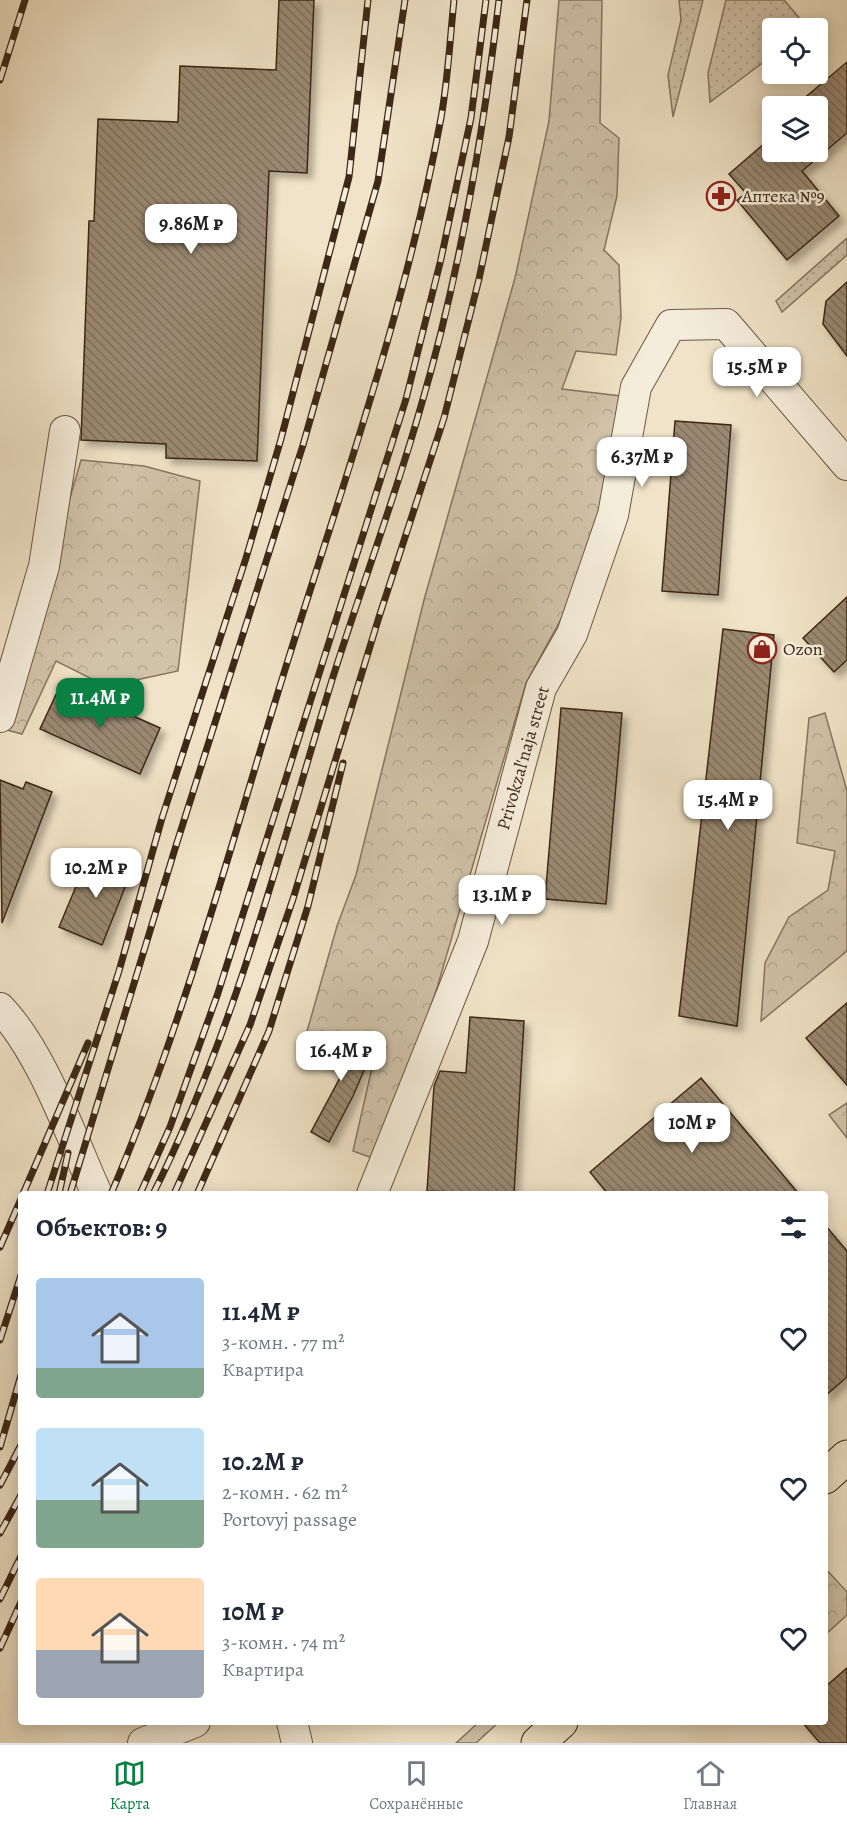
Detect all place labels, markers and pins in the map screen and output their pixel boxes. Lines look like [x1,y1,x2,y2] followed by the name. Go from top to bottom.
[705,180,737,212] pharmacy icon: Аптека №9
[741,184,825,208] place label: Аптека №9
[136,204,246,255] pin: 9.86M ₽
[702,347,812,398] pin: 15.5M ₽
[587,437,697,488] pin: 6.37M ₽
[746,633,778,665] shop icon: Ozon
[783,637,823,661] place label: Ozon
[45,678,155,729] pin: 11.4M ₽
[673,780,783,831] pin: 15.4M ₽
[41,848,151,899] pin: 10.2M ₽
[447,875,557,926] pin: 13.1M ₽
[286,1031,396,1082] pin: 16.4M ₽
[650,1103,734,1154] pin: 10M ₽

